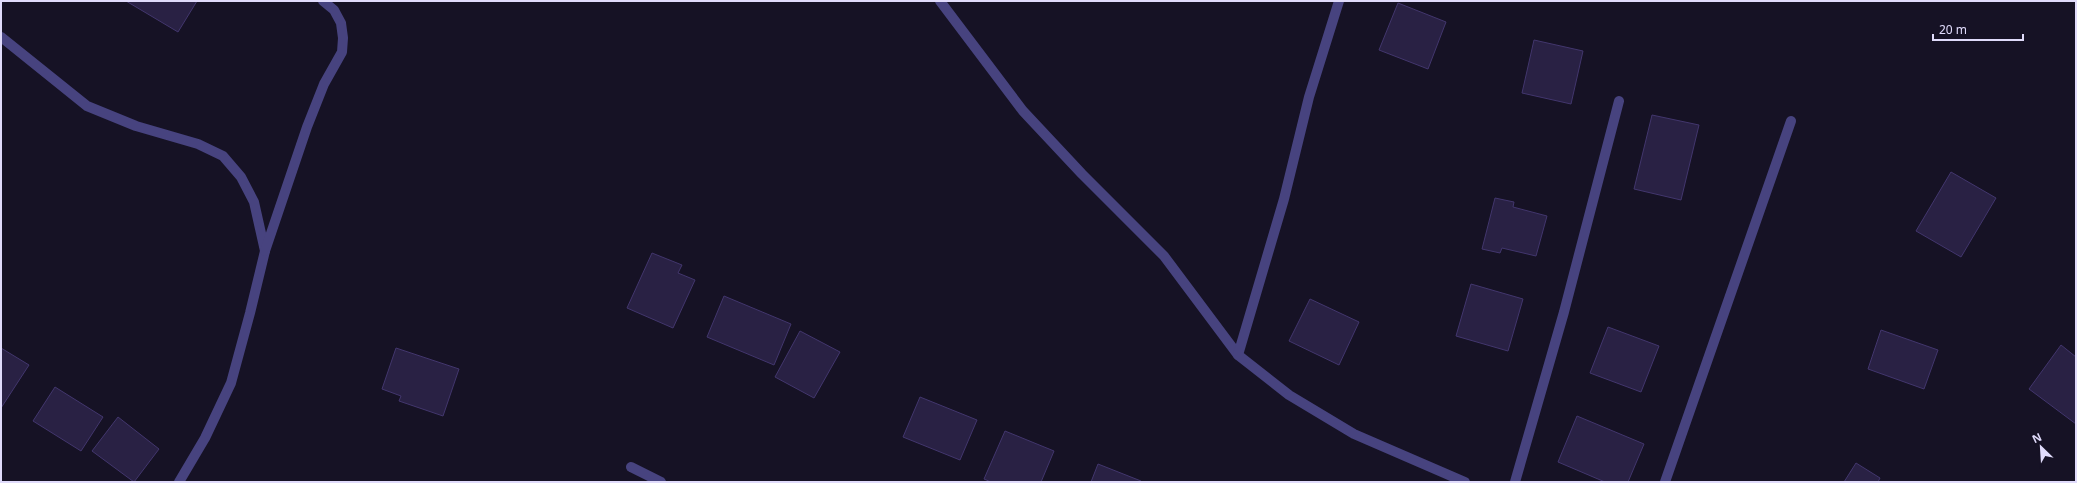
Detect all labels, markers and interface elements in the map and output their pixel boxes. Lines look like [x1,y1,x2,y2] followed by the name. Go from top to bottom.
[1933,16,2023,42] scale bar
[1939,21,1967,38] text: 20 m
[2021,427,2061,467] north arrow
[2029,429,2044,446] text: N

